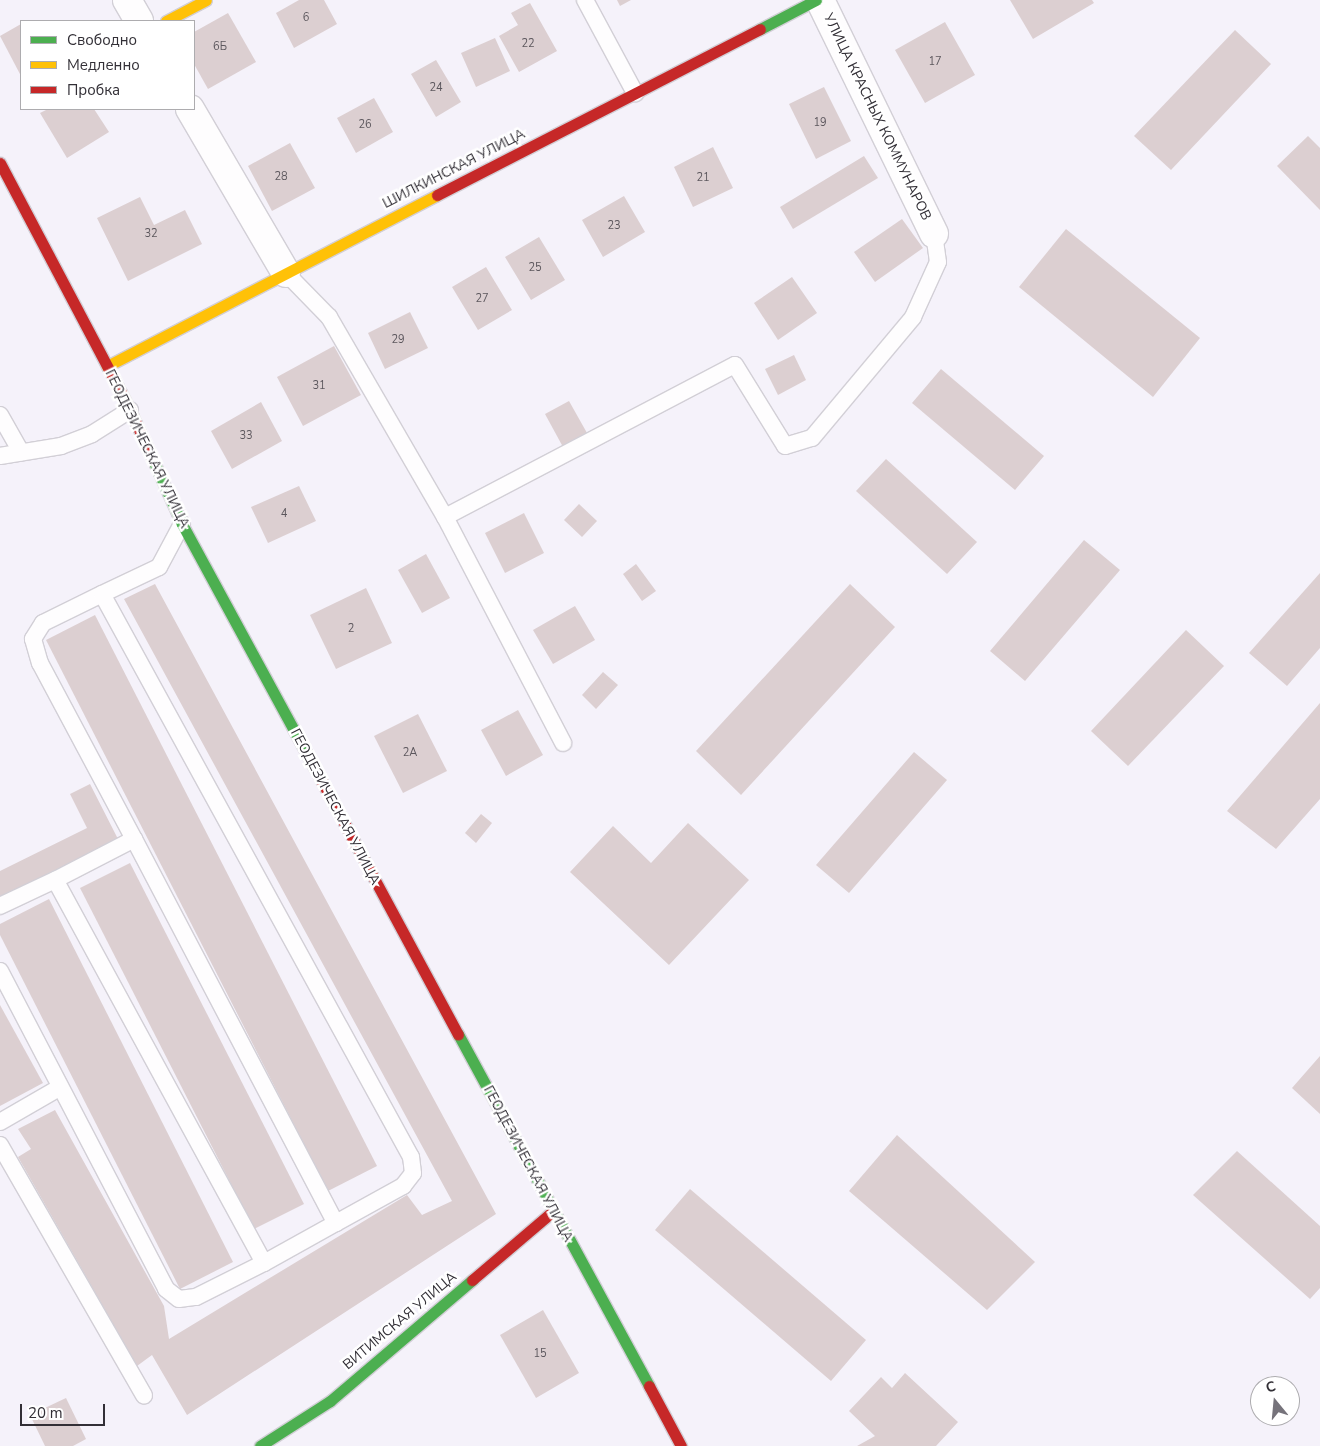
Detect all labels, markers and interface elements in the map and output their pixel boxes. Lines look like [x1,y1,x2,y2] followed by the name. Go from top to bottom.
[303,11,309,25] house number: 6
[819,11,935,223] street label: УЛИЦА КРАСНЫХ КОММУНАРОВ
[20,20,195,110] legend
[67,30,137,50] text: Свободно
[521,37,535,51] house number: 22
[213,40,227,54] house number: 6Б
[67,55,140,75] text: Медленно
[928,55,942,69] house number: 17
[67,80,120,100] text: Пробка
[429,81,443,95] house number: 24
[813,116,827,130] house number: 19
[358,118,372,132] house number: 26
[380,126,528,212] street label: ШИЛКИНСКАЯ УЛИЦА
[274,170,288,184] house number: 28
[696,171,710,185] house number: 21
[607,219,621,233] house number: 23
[144,227,158,241] house number: 32
[528,261,542,275] house number: 25
[475,292,489,306] house number: 27
[391,333,405,347] house number: 29
[101,367,193,531] street label: ГЕОДЕЗИЧЕСКАЯ УЛИЦА
[312,379,326,393] house number: 31
[239,429,253,443] house number: 33
[281,507,287,521] house number: 4
[348,622,354,636] house number: 2
[287,726,383,888] street label: ГЕОДЕЗИЧЕСКАЯ УЛИЦА
[403,746,417,760] house number: 2А
[480,1083,576,1245] street label: ГЕОДЕЗИЧЕСКАЯ УЛИЦА
[340,1269,460,1373] street label: ВИТИМСКАЯ УЛИЦА
[533,1347,547,1361] house number: 15
[1250,1376,1300,1426] north arrow
[1263,1377,1278,1398] text: С
[22,1394,108,1426] scale bar
[28,1403,63,1423] text: 20 m

